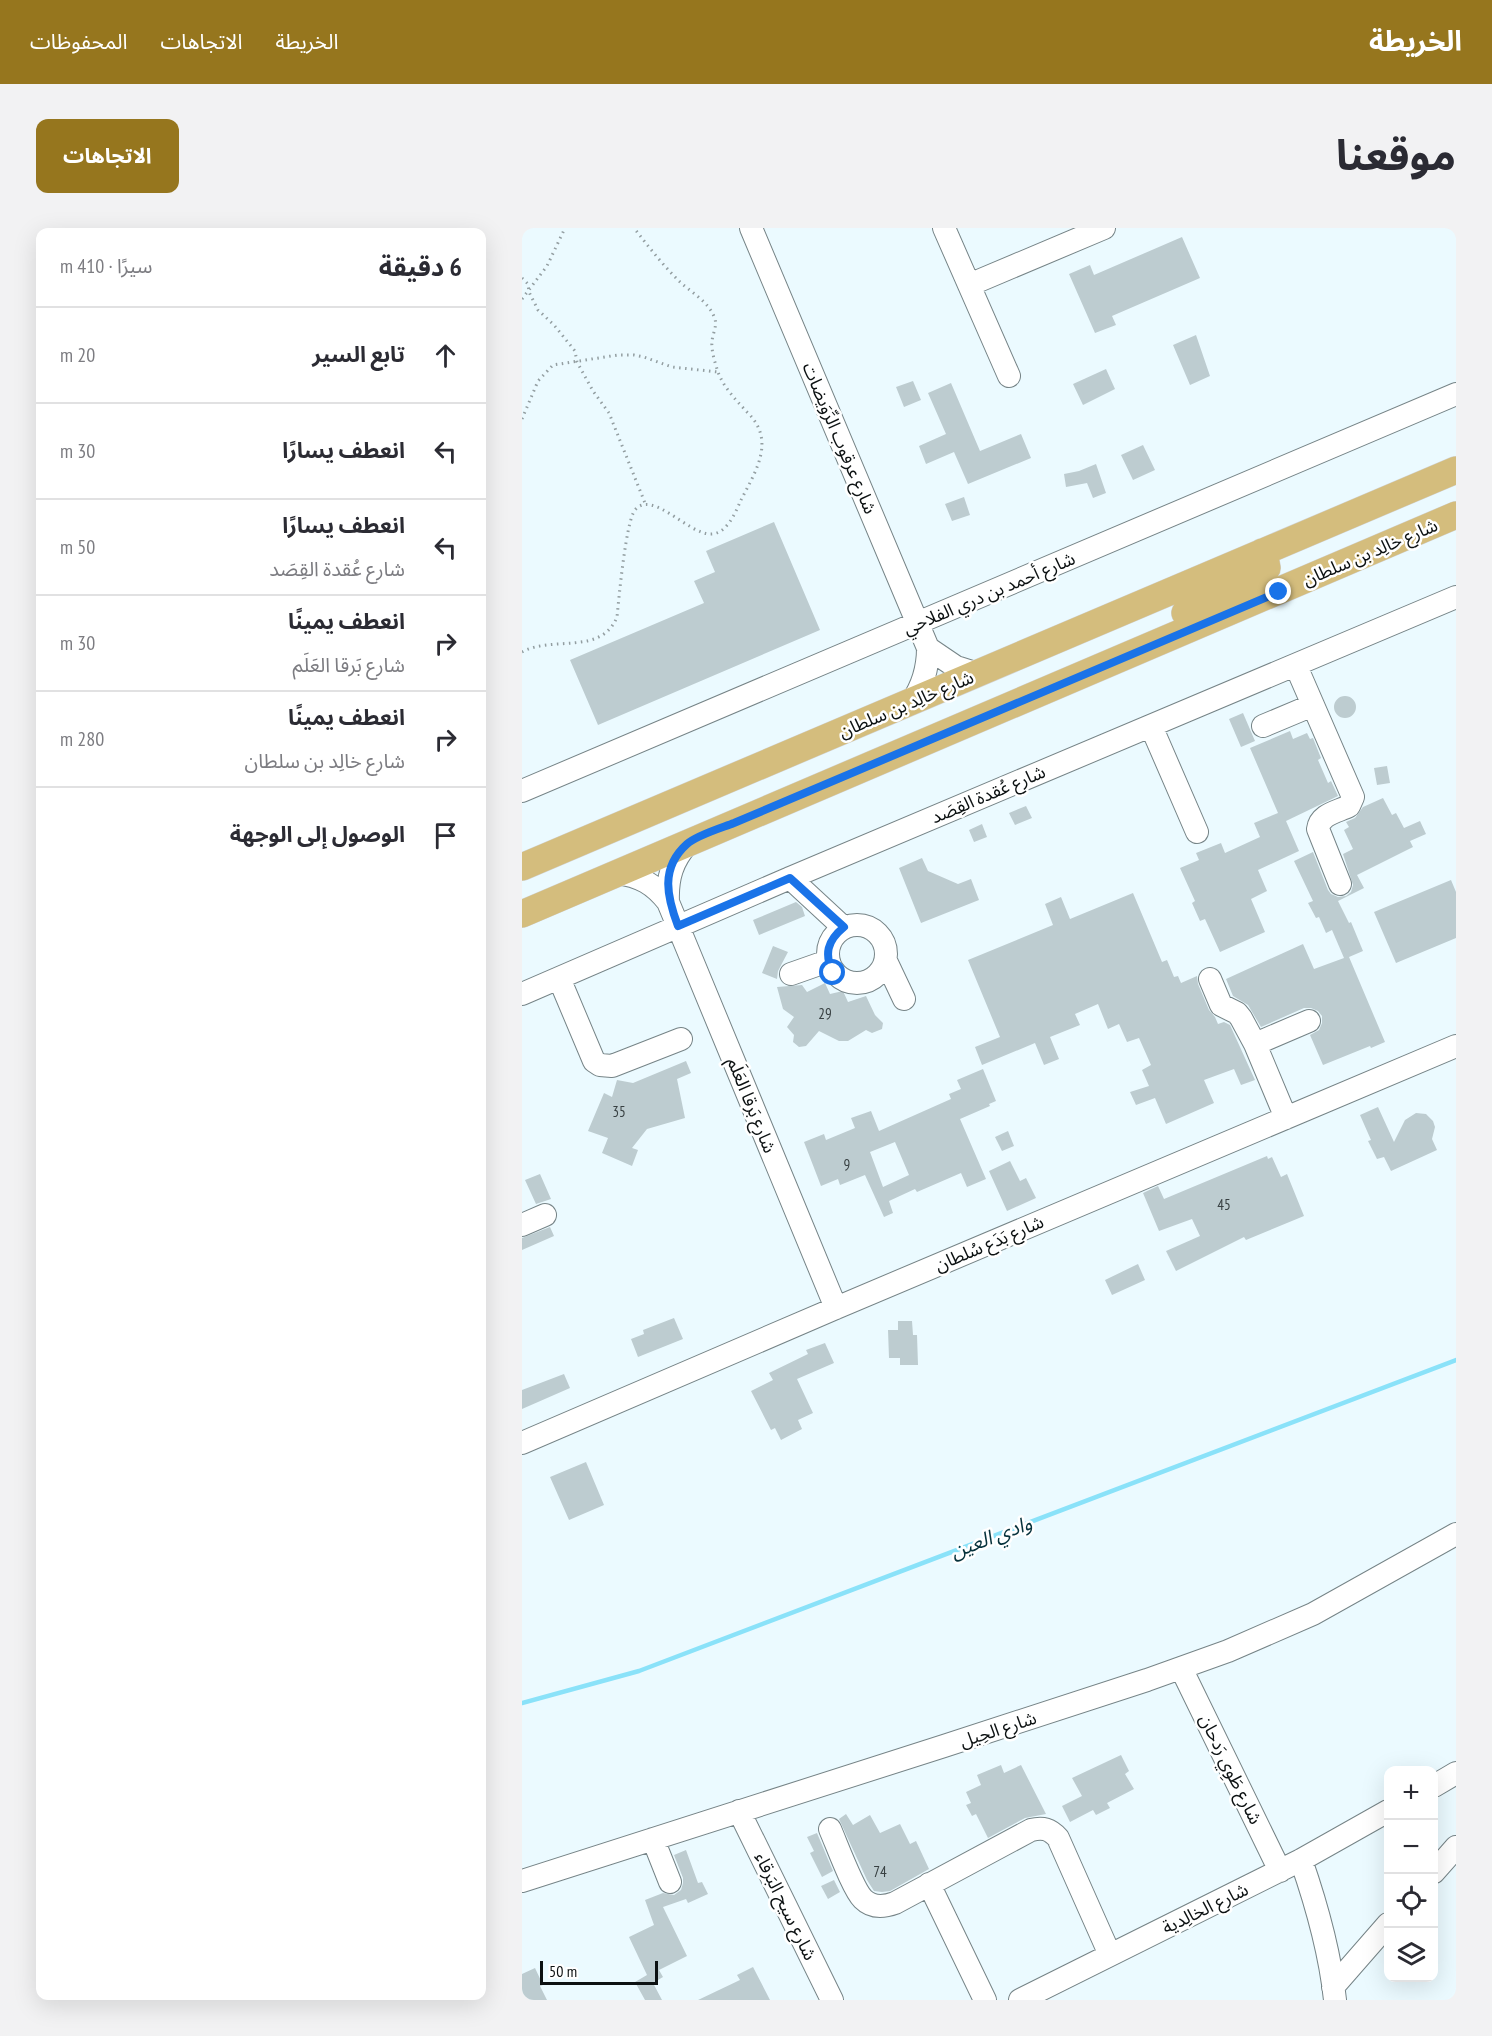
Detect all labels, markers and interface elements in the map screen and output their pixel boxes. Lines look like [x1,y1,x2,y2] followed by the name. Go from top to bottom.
[1369,22,1462,59] text: الخريطة
[30,28,127,55] text: المحفوظات
[160,28,242,55] text: الاتجاهات
[275,28,338,55] text: الخريطة
[36,119,179,193] button: الاتجاهات
[1336,127,1456,182] text: موقعنا
[379,250,462,283] text: 6 دقيقة
[60,253,152,279] text: سيرًا · 410 m
[429,339,462,372] icon: ahead
[312,340,405,368] text: تابع السير
[60,342,95,368] text: 20 m
[795,359,882,518] street label: شارع عرقوب الرِّوَيضات
[429,435,462,468] icon: left
[282,436,405,464] text: انعطف يسارًا
[60,438,95,464] text: 30 m
[282,511,405,539] text: انعطف يسارًا
[1299,513,1442,594] street label: شارع خالِد بن سلطان
[429,531,462,564] icon: left
[60,534,95,560] text: 50 m
[900,546,1080,642] street label: شارع أحمد بن دري الفلاحي
[269,556,405,582] text: شارع عُقدة القِصَد
[1265,578,1291,604] route end
[288,607,405,635] text: انعطف يمينًا
[429,627,462,660] icon: right
[60,630,95,656] text: 30 m
[292,652,405,678] text: شارع بَرقا العَلَم
[835,665,978,746] street label: شارع خالِد بن سلطان
[288,703,405,731] text: انعطف يمينًا
[429,723,462,756] icon: right
[60,726,104,752] text: 280 m
[244,748,405,774] text: شارع خالِد بن سلطان
[927,760,1050,831] street label: شارع عُقدة القِصَد
[429,819,462,852] icon: arrive
[230,820,405,848] text: الوصول إلى الوجهة
[819,959,845,985] route start
[818,1004,832,1023] house number: 29
[720,1054,782,1157] street label: شارع بَرقا العَلَم
[612,1102,626,1121] house number: 35
[844,1155,850,1174] house number: 9
[1217,1195,1231,1214] house number: 45
[931,1210,1048,1279] street label: شارع بَدَع سُلطان
[947,1510,1036,1567] water label: وادي العين
[957,1706,1040,1755] street label: شارع الحِيل
[1191,1710,1268,1829] street label: شارع طَوِي رَدحان
[1384,1766,1438,1982] map controls
[1384,1766,1438,1820] button: +
[1384,1820,1438,1874] button: −
[747,1848,822,1965] street label: شارع سيح البَرقاء
[873,1862,887,1881] house number: 74
[1384,1874,1438,1928] button: locate
[1158,1877,1253,1941] street label: شارع الخالِدية
[1384,1928,1438,1982] button: layers
[540,1958,658,1986] scale bar
[549,1961,577,1981] text: 50 m

